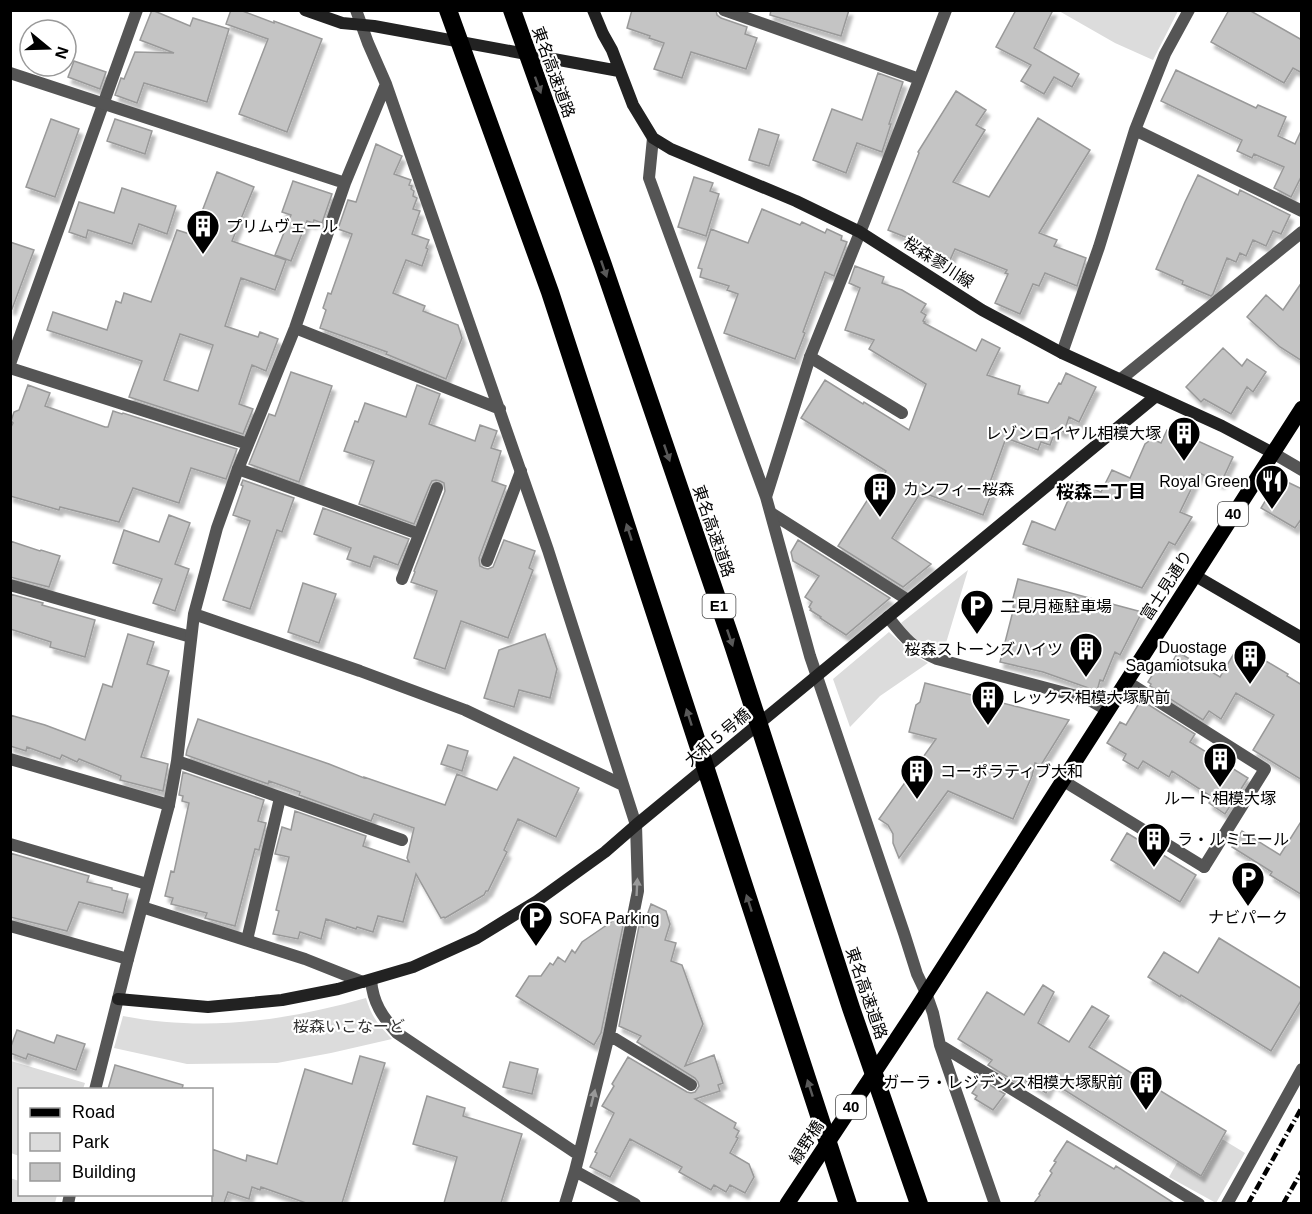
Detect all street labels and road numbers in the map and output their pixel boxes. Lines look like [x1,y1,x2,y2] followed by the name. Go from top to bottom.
[529,24,578,120] street label: 東名高速道路
[901,234,977,291] street label: 桜森蓼川線
[690,483,737,579] street label: 東名高速道路
[1218,502,1248,526] road number: 40
[1138,547,1195,623] street label: 富士見通り
[702,594,736,618] road number: E1
[681,705,753,770] street label: 大和５号橋
[843,945,890,1041] street label: 東名高速道路
[836,1095,866,1119] road number: 40
[786,1118,827,1167] street label: 緑野橋

